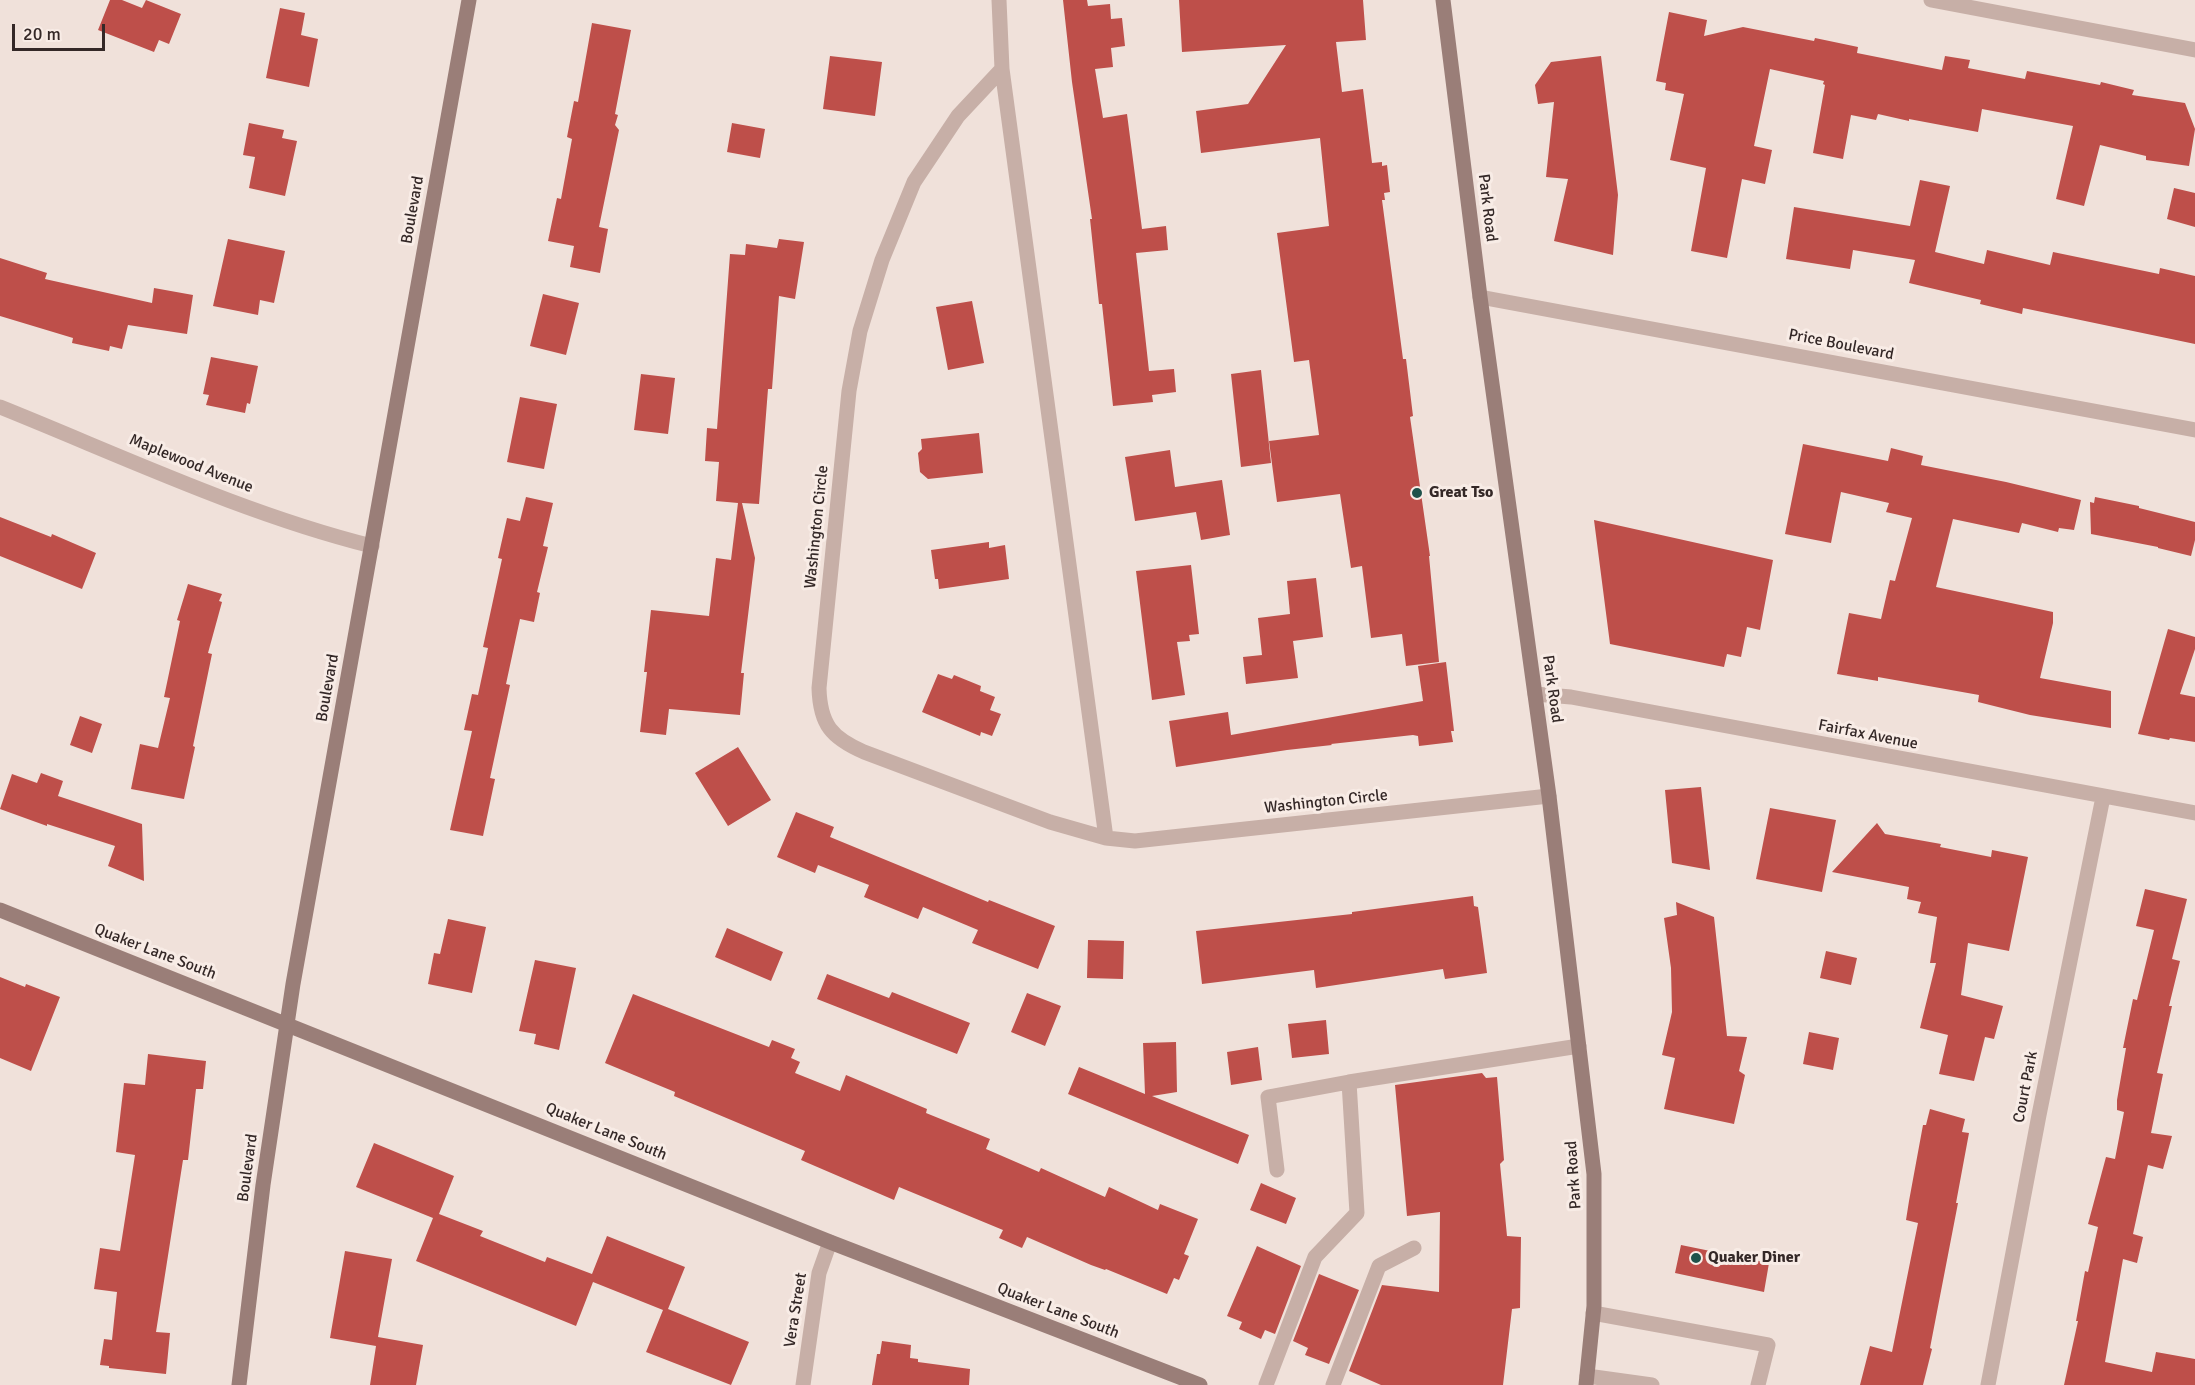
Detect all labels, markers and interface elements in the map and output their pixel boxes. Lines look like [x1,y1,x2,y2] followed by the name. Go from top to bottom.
[15,12,108,50] scale bar
[23,23,61,45] text: 20 m
[1473,173,1501,243] street label: Park Road
[398,175,428,245] street label: Boulevard
[1787,325,1895,365] street label: Price Boulevard
[126,430,256,498] street label: Maplewood Avenue
[801,464,833,590] street label: Washington Circle
[1429,483,1493,503] place label: Great Tso
[1410,486,1424,500] marker: Great Tso
[313,653,343,723] street label: Boulevard
[1538,654,1566,724] street label: Park Road
[1817,716,1919,754] street label: Fairfax Avenue
[1263,786,1389,818] street label: Washington Circle
[91,920,219,984] street label: Quaker Lane South
[2010,1049,2042,1125] street label: Court Park
[542,1099,670,1165] street label: Quaker Lane South
[234,1133,262,1203] street label: Boulevard
[1562,1140,1586,1210] street label: Park Road
[1708,1248,1800,1268] place label: Quaker Diner
[1689,1251,1703,1265] marker: Quaker Diner
[781,1271,811,1349] street label: Vera Street
[994,1279,1122,1343] street label: Quaker Lane South

